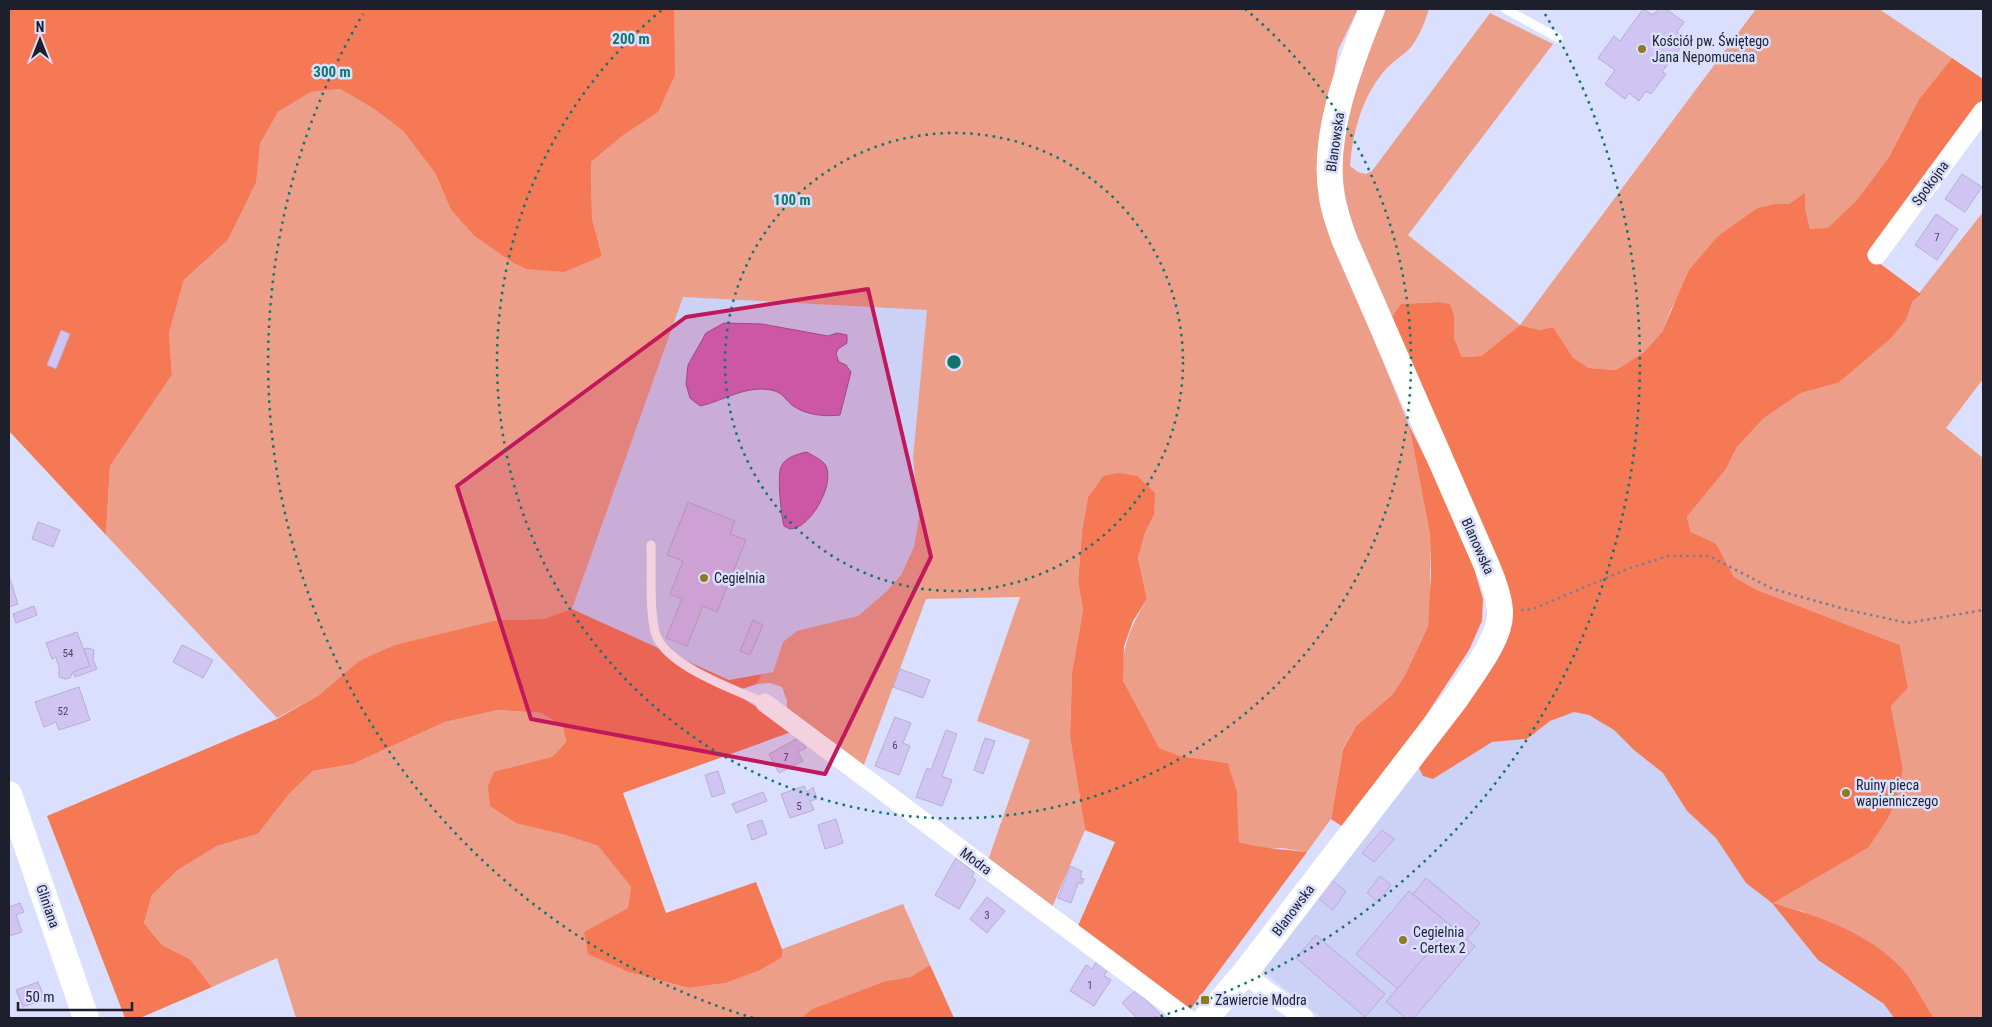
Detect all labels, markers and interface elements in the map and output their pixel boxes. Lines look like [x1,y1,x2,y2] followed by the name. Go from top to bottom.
[15,15,65,65] north arrow
[36,19,44,35] text: N
[612,30,650,48] text: 200 m
[1652,32,1769,65] place label: Kościół pw. Świętego Jana Nepomucena
[1636,43,1648,55] marker: Kościół pw. Świętego Jana Nepomucena
[313,63,351,81] text: 300 m
[1323,111,1347,173] street label: Blanowska
[1908,158,1952,208] street label: Spokojna
[773,191,811,209] text: 100 m
[1934,231,1940,244] house number: 7
[945,353,963,371] centre of rings
[1459,515,1497,577] street label: Blanowska
[714,570,765,586] place label: Cegielnia
[698,572,710,584] marker: Cegielnia
[63,647,74,660] house number: 54
[58,705,68,718] house number: 52
[892,739,898,752] house number: 6
[783,751,789,764] house number: 7
[1856,777,1938,809] place label: Ruiny pieca wapienniczego
[1840,787,1852,799] marker: Ruiny pieca wapienniczego
[796,800,802,813] house number: 5
[957,844,995,878] street label: Modra
[1269,881,1317,939] street label: Blanowska
[33,882,63,930] street label: Gliniana
[984,909,990,922] house number: 3
[1413,924,1466,956] place label: Cegielnia - Certex 2
[1397,934,1409,946] marker: Cegielnia - Certex 2
[1087,979,1093,992] house number: 1
[18,980,131,1012] scale bar
[25,988,55,1006] text: 50 m
[1215,992,1307,1008] place label: Zawiercie Modra
[1199,994,1211,1006] marker: Zawiercie Modra

